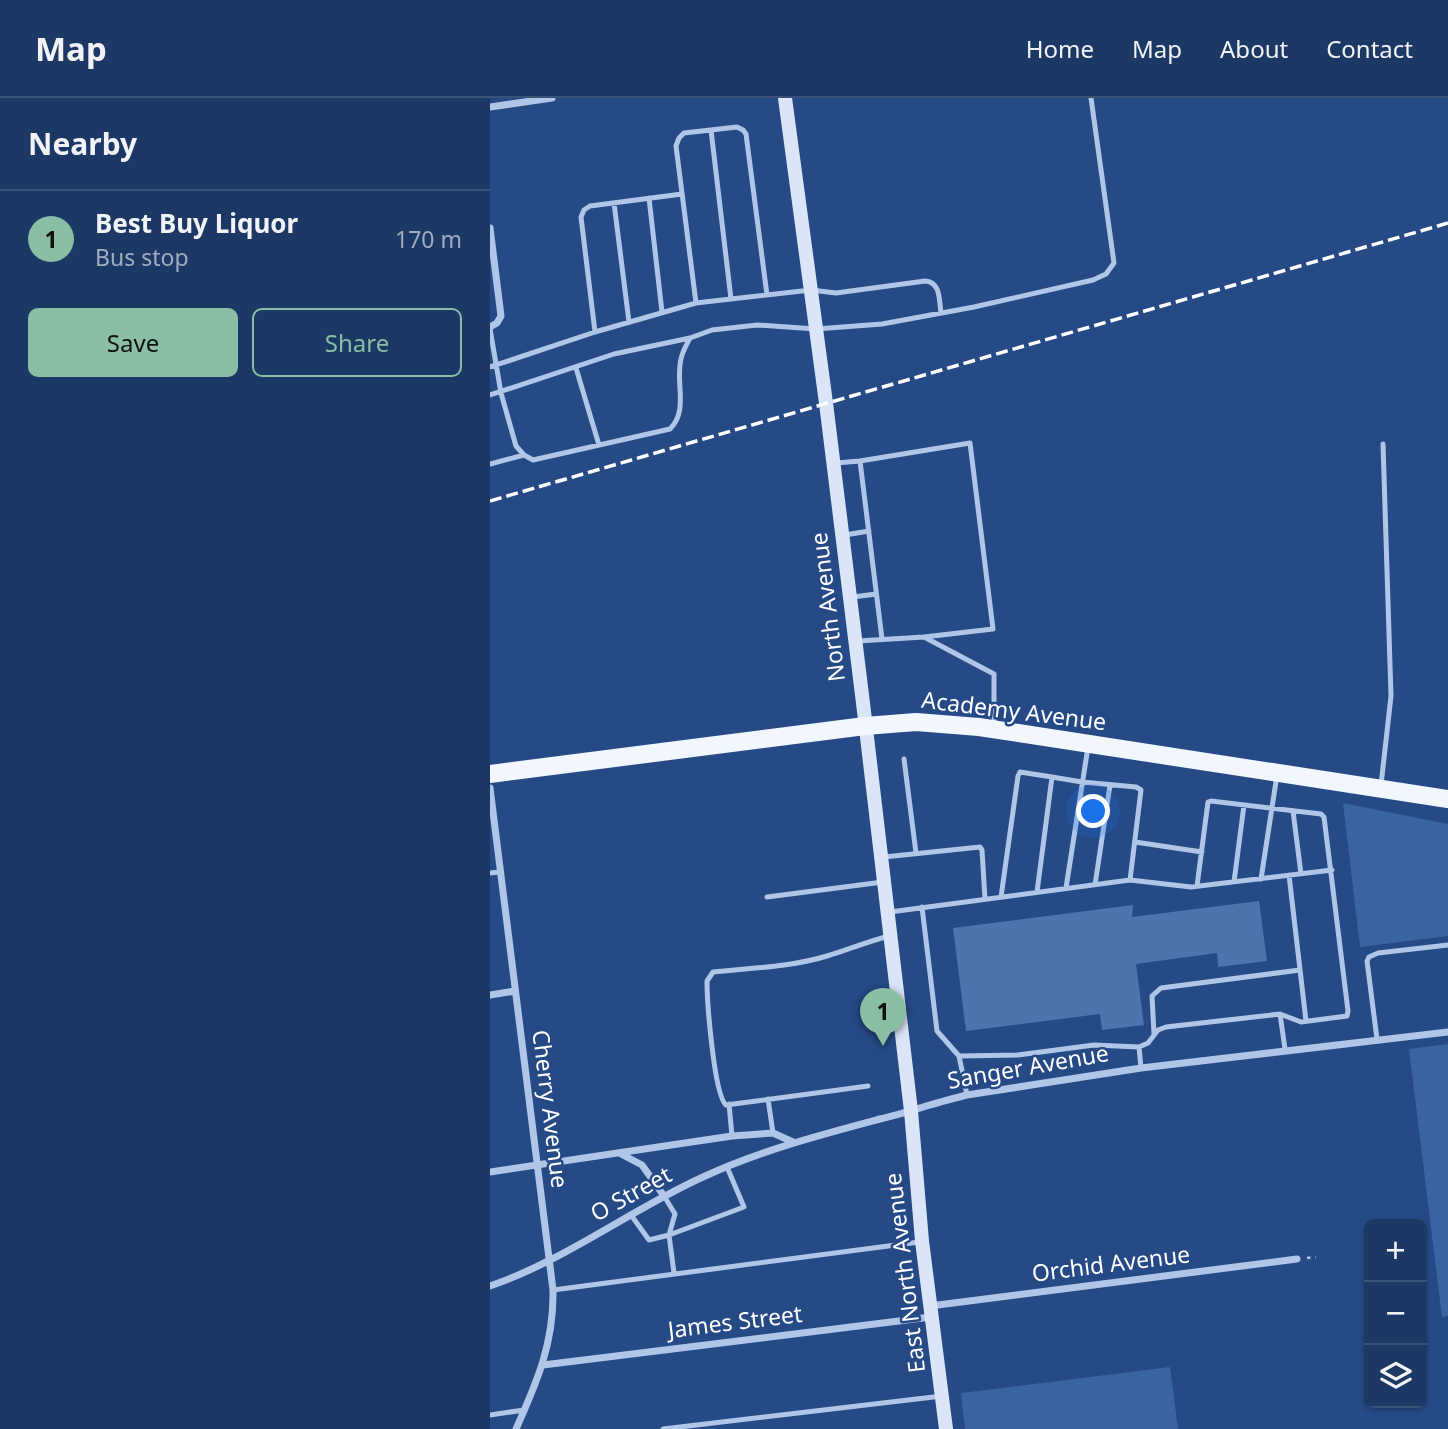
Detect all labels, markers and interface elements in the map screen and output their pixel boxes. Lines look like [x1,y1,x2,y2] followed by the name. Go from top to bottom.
[35,26,107,71] text: Map
[1026,32,1094,65] text: Home
[1132,32,1182,65] text: Map
[1220,32,1288,65] text: About
[1326,32,1413,65] text: Contact
[28,123,137,164] text: Nearby
[95,205,298,241] text: Best Buy Liquor
[44,223,58,255] text: 1
[395,223,462,255] text: 170 m
[95,241,189,273] text: Bus stop
[28,308,238,377] button: Save
[252,308,462,377] button: Share
[802,531,852,684] street label: North Avenue
[920,683,1108,737] street label: Academy Avenue
[1076,794,1110,828] your location
[860,988,906,1046] pin: 1
[525,1028,577,1190] street label: Cherry Avenue
[945,1036,1111,1096] street label: Sanger Avenue
[584,1158,677,1228] street label: O Street
[876,1171,932,1375] street label: East North Avenue
[1364,1219,1427,1408] map controls
[1364,1219,1427,1282] button: +
[1030,1237,1192,1289] street label: Orchid Avenue
[1364,1282,1427,1345] button: −
[664,1297,804,1345] street label: James Street
[1364,1345,1427,1408] button: layers

